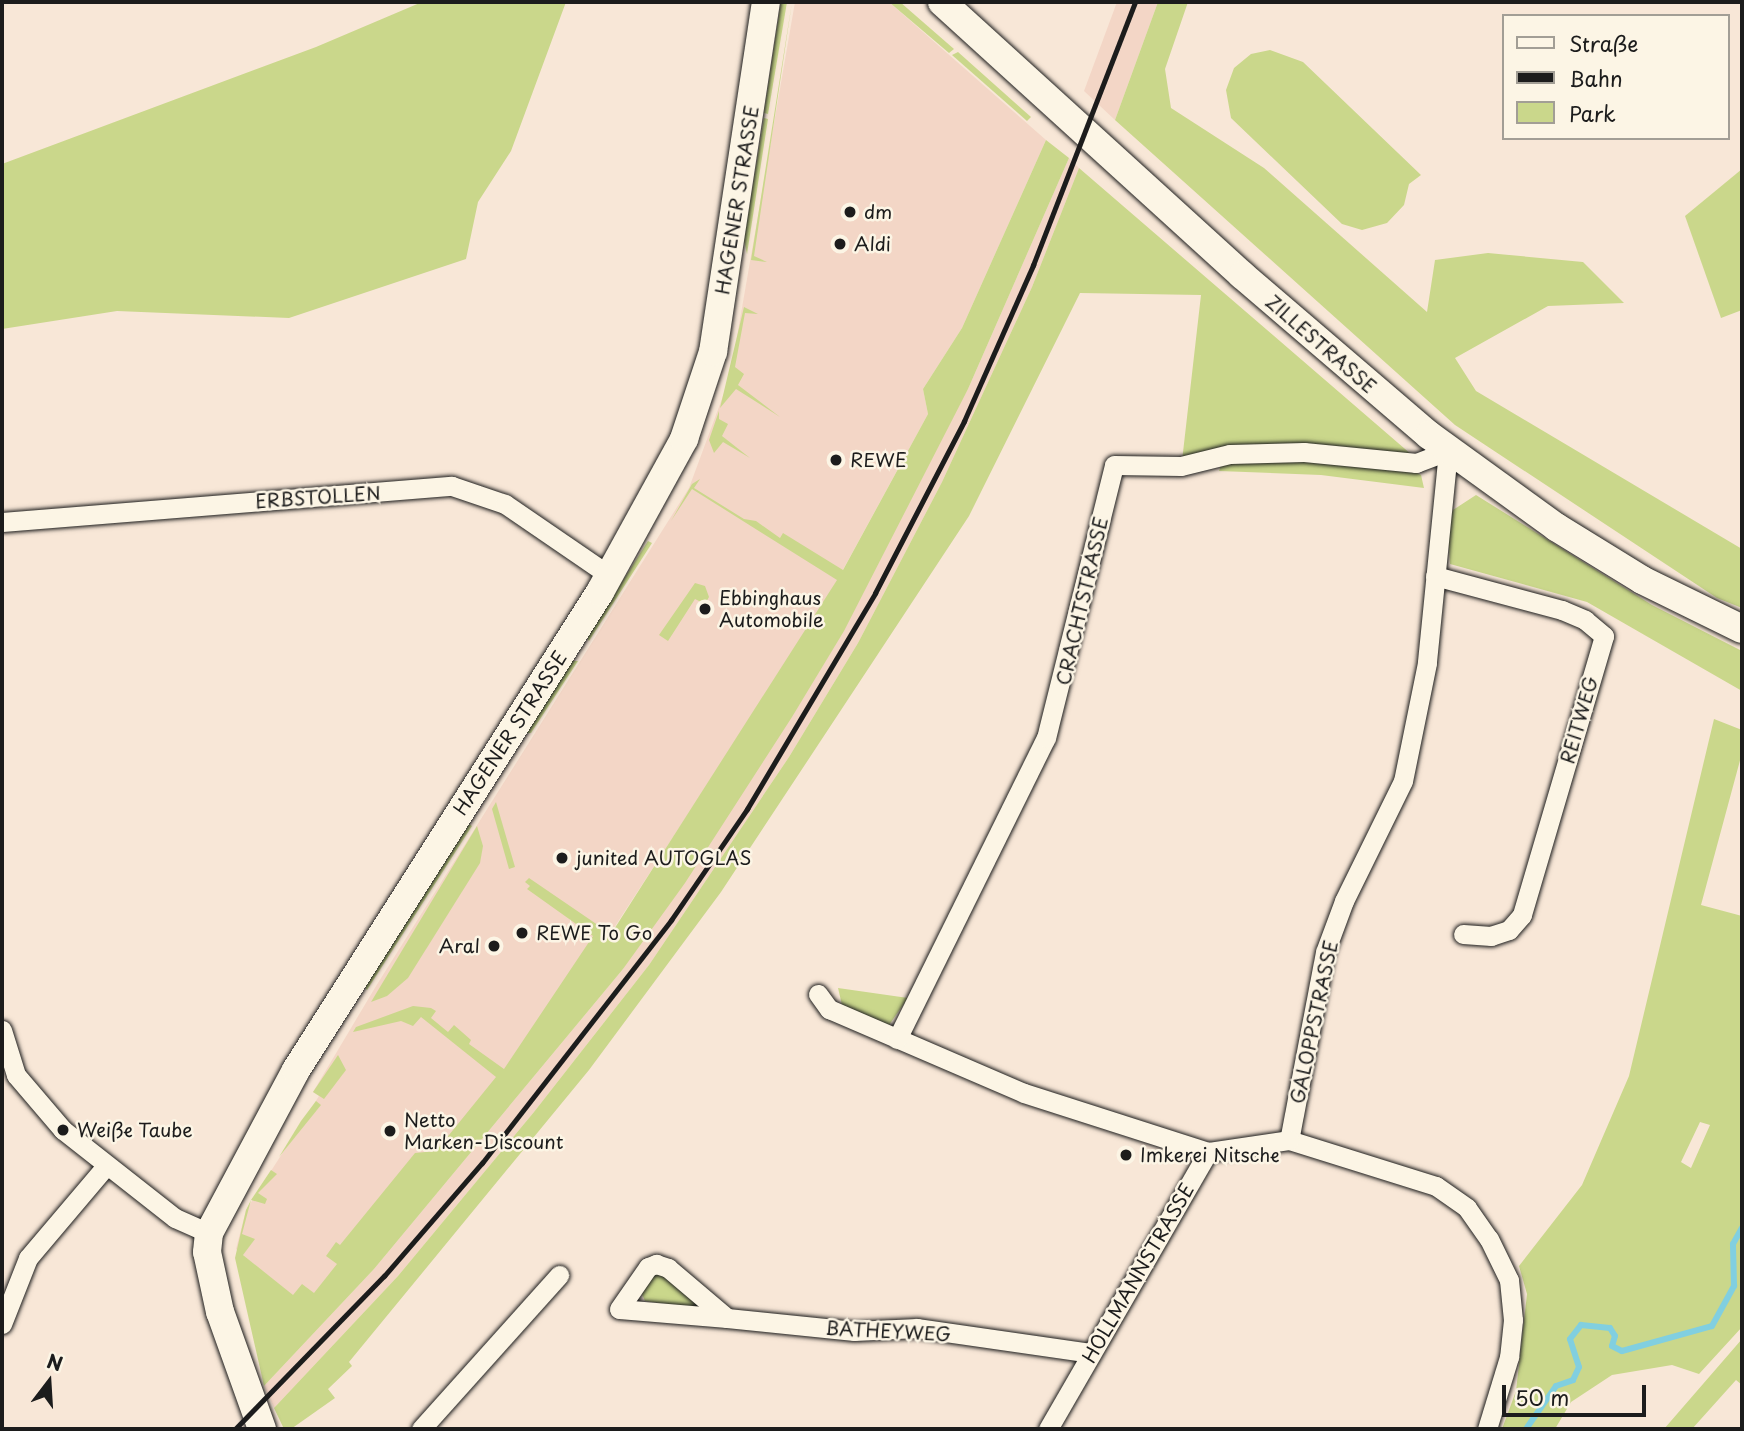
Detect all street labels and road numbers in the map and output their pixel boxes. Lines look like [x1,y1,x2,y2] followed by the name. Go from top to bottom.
[711,103,763,297] street label: HAGENER STRASSE
[1261,290,1381,398] street label: ZILLESTRASSE
[254,481,382,513] street label: ERBSTOLLEN
[1052,515,1112,687] street label: CRACHTSTRASSE
[448,646,572,820] street label: HAGENER STRASSE
[1556,674,1602,766] street label: REITWEG
[1286,938,1342,1106] street label: GALOPPSTRASSE
[1077,1179,1199,1367] street label: HOLLMANNSTRASSE
[825,1316,951,1346] street label: BATHEYWEG

